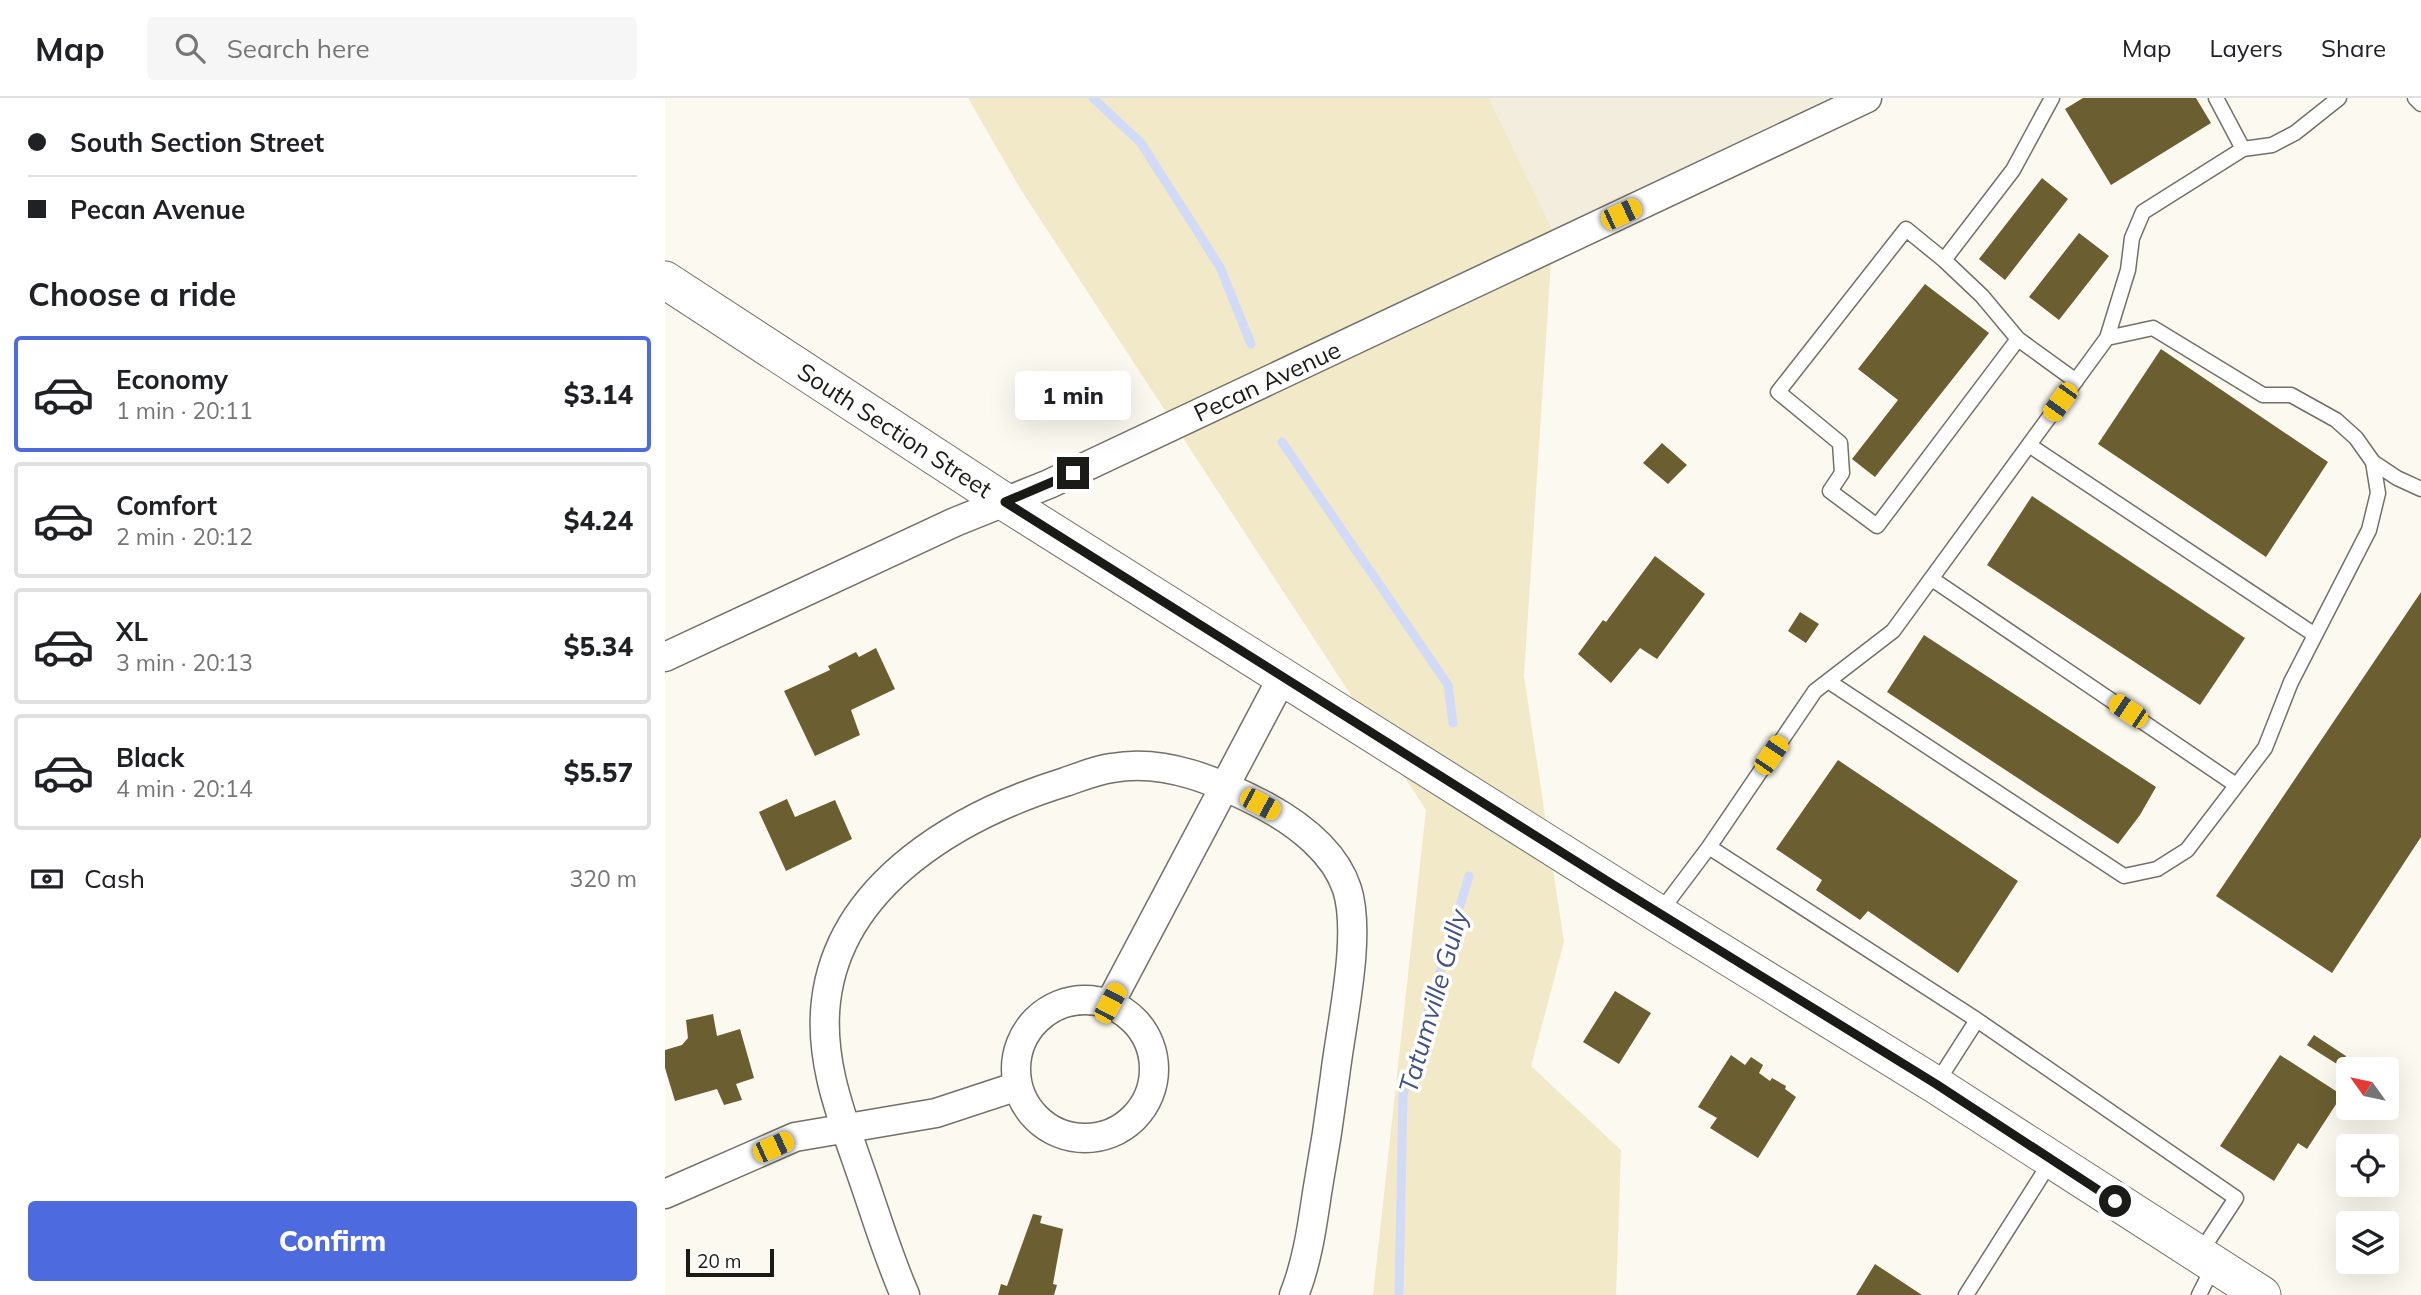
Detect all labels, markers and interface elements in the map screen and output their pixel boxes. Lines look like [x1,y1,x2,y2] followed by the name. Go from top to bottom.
[147,17,637,80] search box
[35,28,105,69] text: Map
[171,29,209,67] icon: search
[227,32,370,65] text: Search here
[2122,33,2171,63] text: Map
[2209,33,2283,63] text: Layers
[2321,33,2386,63] text: Share
[70,126,324,159] text: South Section Street
[70,193,245,226] text: Pecan Avenue
[1598,196,1645,232] car
[28,274,236,314] text: Choose a ride
[1189,334,1345,428] street label: Pecan Avenue
[792,356,998,504] street label: South Section Street
[32,363,95,426] icon: car
[116,363,228,396] text: Economy
[1015,372,1131,420] callout: 1 min
[564,378,633,411] text: $3.14
[2040,379,2081,425] car
[1042,381,1104,410] text: 1 min
[116,396,253,425] text: 1 min · 20:11
[1057,457,1089,489] route end
[32,489,95,552] icon: car
[116,489,217,522] text: Comfort
[564,504,633,537] text: $4.24
[116,522,253,551] text: 2 min · 20:12
[32,615,95,678] icon: car
[116,615,148,648] text: XL
[564,630,633,663] text: $5.34
[116,648,253,677] text: 3 min · 20:13
[2105,691,2152,731] car
[1751,732,1792,778] car
[32,741,95,804] icon: car
[116,741,184,774] text: Black
[564,756,633,789] text: $5.57
[116,774,253,803] text: 4 min · 20:14
[1237,785,1284,823] car
[28,860,66,898] icon: cash
[84,862,145,895] text: Cash
[569,864,637,893] text: 320 m
[1391,904,1475,1097] water label: Tatumville Gully
[1091,980,1130,1026] car
[2336,1057,2399,1120] north arrow
[2336,1057,2399,1274] map controls
[750,1129,797,1165] car
[2336,1134,2399,1197] button: locate
[2099,1185,2131,1217] route start
[28,1201,637,1281] button: Confirm
[2336,1211,2399,1274] button: layers
[686,1246,773,1278] scale bar
[697,1249,741,1273] text: 20 m

